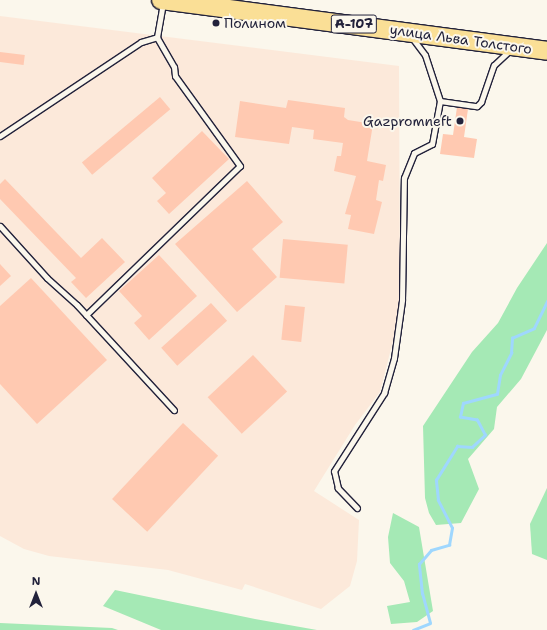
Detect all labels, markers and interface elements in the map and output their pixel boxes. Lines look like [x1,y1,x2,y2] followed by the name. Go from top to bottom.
[330,13,378,35] road number: А-107
[224,15,286,31] place label: Полином
[211,18,221,28] marker: Полином
[389,21,533,57] street label: улица Льва Толстого
[363,113,452,129] place label: Gazpromneft
[455,116,465,126] marker: Gazpromneft
[16,574,56,614] north arrow
[32,574,40,589] text: N

